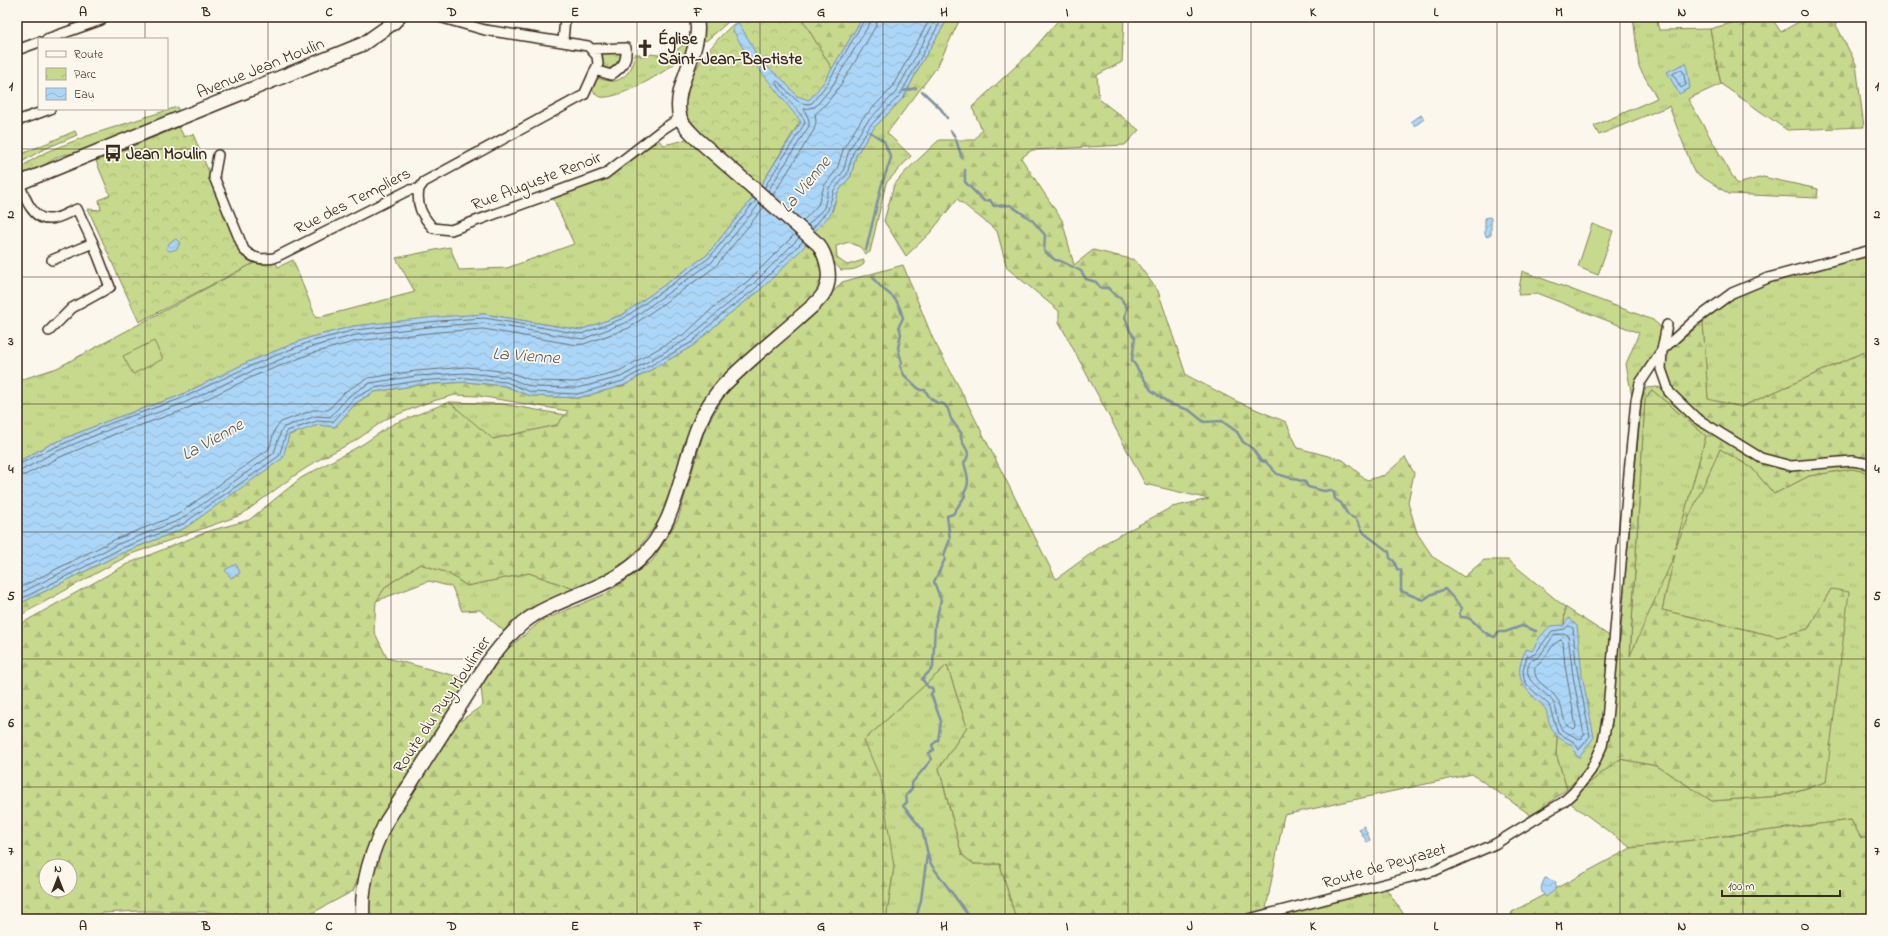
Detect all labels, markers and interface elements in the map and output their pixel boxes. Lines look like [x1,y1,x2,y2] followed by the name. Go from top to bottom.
[79,3,87,22] text: A
[201,3,211,22] text: B
[325,3,333,22] text: C
[446,3,457,22] text: D
[571,3,579,22] text: E
[693,3,703,22] text: F
[817,3,825,22] text: G
[940,3,948,22] text: H
[1065,3,1069,22] text: I
[1187,3,1193,22] text: J
[1310,3,1317,22] text: K
[1434,3,1440,22] text: L
[1555,3,1563,22] text: M
[1678,3,1687,22] text: N
[1801,3,1810,22] text: O
[658,27,803,72] place label: Église Saint-Jean-Baptiste
[193,31,328,105] street label: Avenue Jean Moulin
[38,38,168,110] legend
[635,38,655,58] church icon: Église Saint-Jean-Baptiste
[74,46,104,64] text: Route
[74,66,96,84] text: Parc
[9,77,14,96] text: 1
[1875,77,1880,96] text: 1
[74,86,95,104] text: Eau
[126,142,207,167] place label: Jean Moulin
[103,143,123,163] bus stop icon: Jean Moulin
[468,145,606,220] street label: Rue Auguste Renoir
[775,150,839,219] water label: La Vienne
[290,161,415,241] street label: Rue des Templiers
[7,205,15,224] text: 2
[1873,205,1881,224] text: 2
[7,332,14,351] text: 3
[1873,332,1880,351] text: 3
[491,342,561,372] water label: La Vienne
[177,413,250,468] water label: La Vienne
[7,460,14,479] text: 4
[1873,460,1880,479] text: 4
[7,587,15,606] text: 5
[1873,587,1881,606] text: 5
[387,631,499,779] street label: Route du Puy Moulinier
[7,714,14,733] text: 6
[1873,714,1880,733] text: 6
[1320,837,1450,897] street label: Route de Peyrazet
[8,842,14,861] text: 7
[1874,842,1880,861] text: 7
[38,858,78,898] north arrow
[54,861,62,877] text: N
[1722,872,1840,898] scale bar
[1728,878,1755,896] text: 100 m
[79,917,87,936] text: A
[201,917,211,936] text: B
[325,917,333,936] text: C
[446,917,457,936] text: D
[571,917,579,936] text: E
[693,917,703,936] text: F
[817,917,825,936] text: G
[940,917,948,936] text: H
[1065,917,1069,936] text: I
[1187,917,1193,936] text: J
[1310,917,1317,936] text: K
[1434,917,1440,936] text: L
[1555,917,1563,936] text: M
[1678,917,1687,936] text: N
[1801,917,1810,936] text: O

